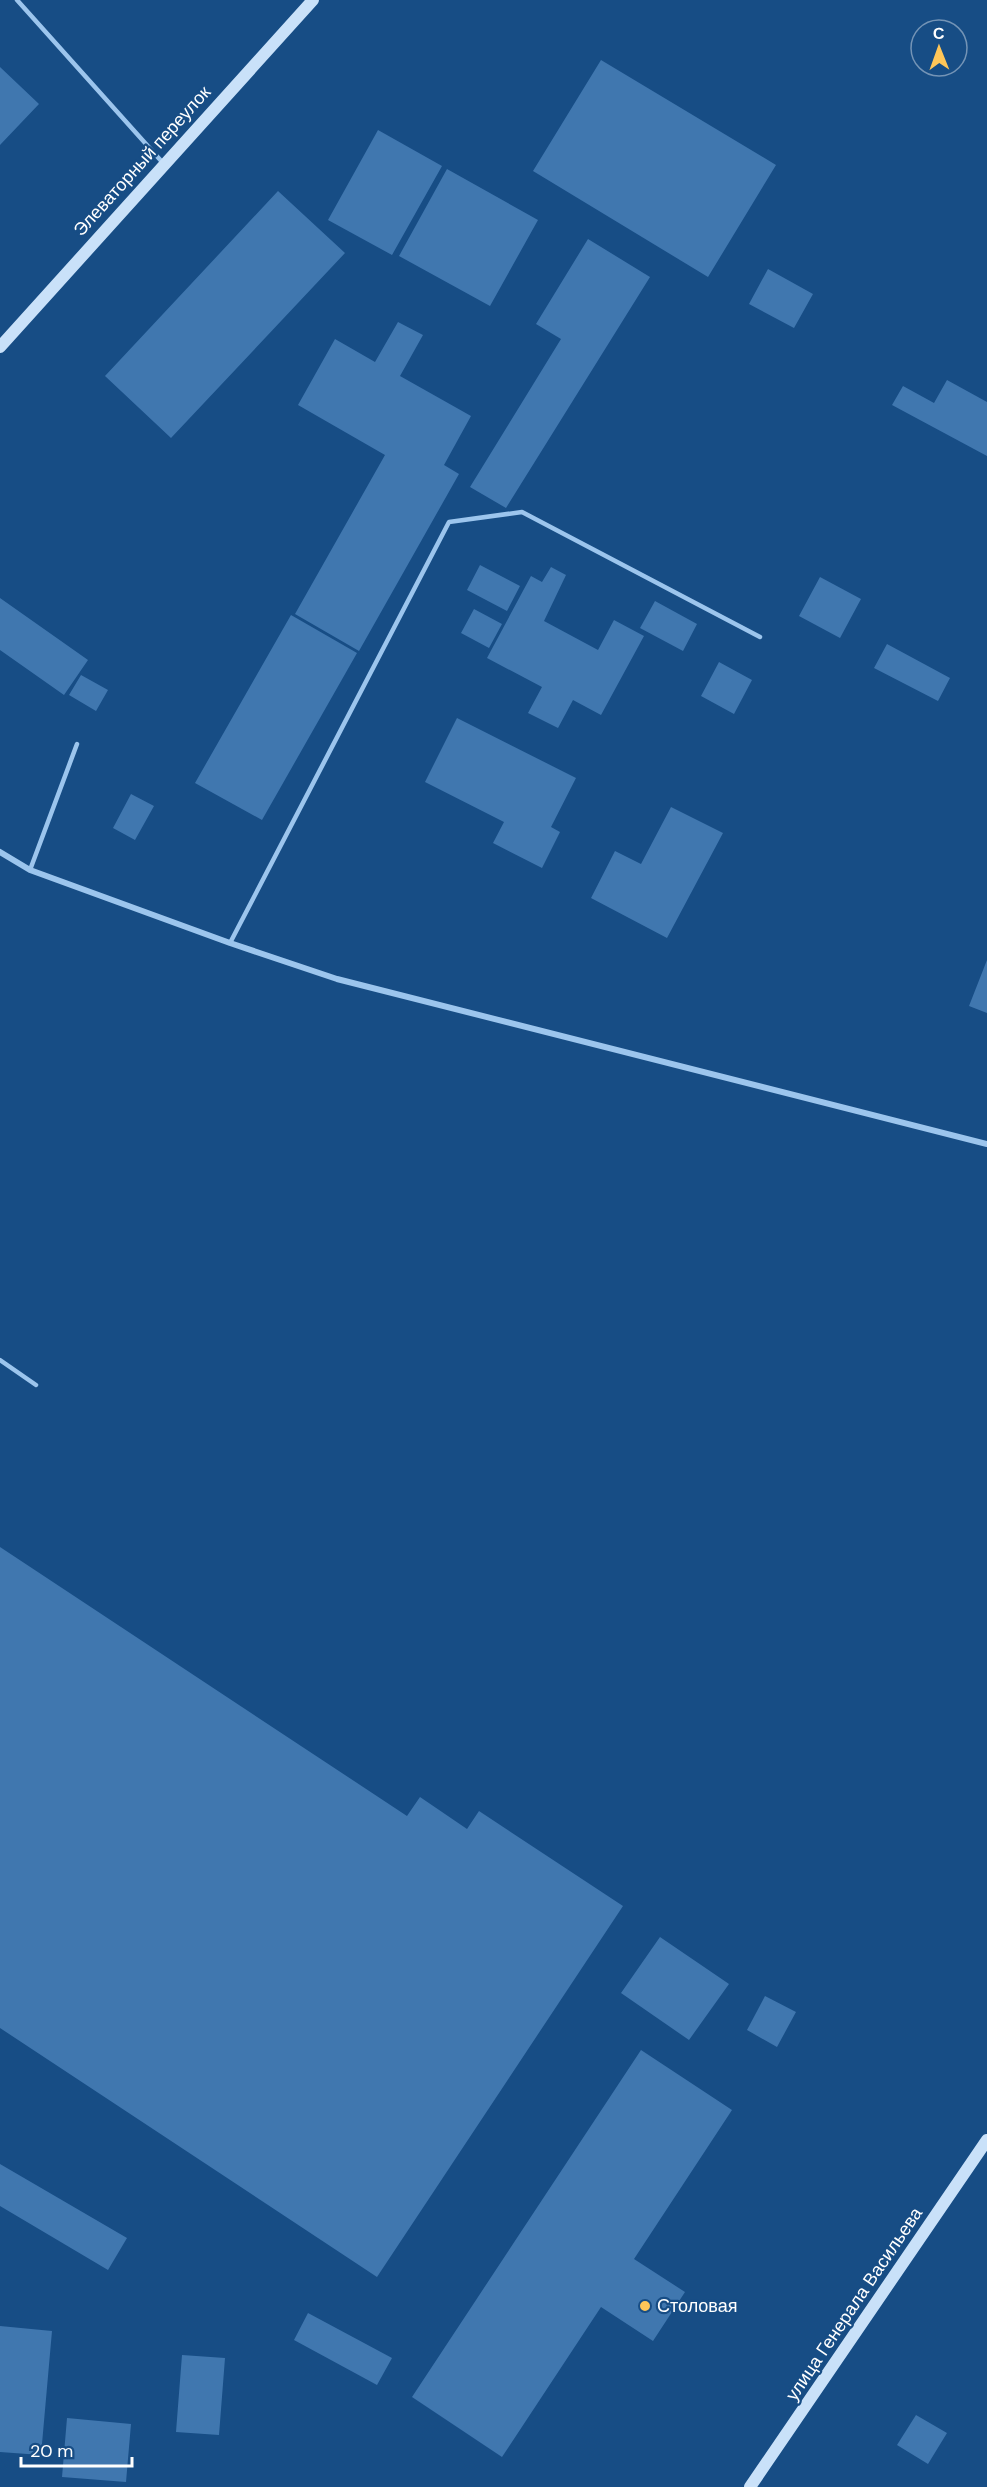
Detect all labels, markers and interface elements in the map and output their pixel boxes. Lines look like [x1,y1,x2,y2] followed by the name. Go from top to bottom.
[909,18,969,78] north arrow
[933,23,945,44] text: С
[68,81,216,241] street label: Элеваторный переулок
[780,2202,928,2405] street label: улица Генерала Васильева
[657,2294,738,2318] place label: Столовая
[638,2299,652,2313] marker: Столовая
[21,2430,132,2468] scale bar
[30,2439,73,2463] text: 20 m

